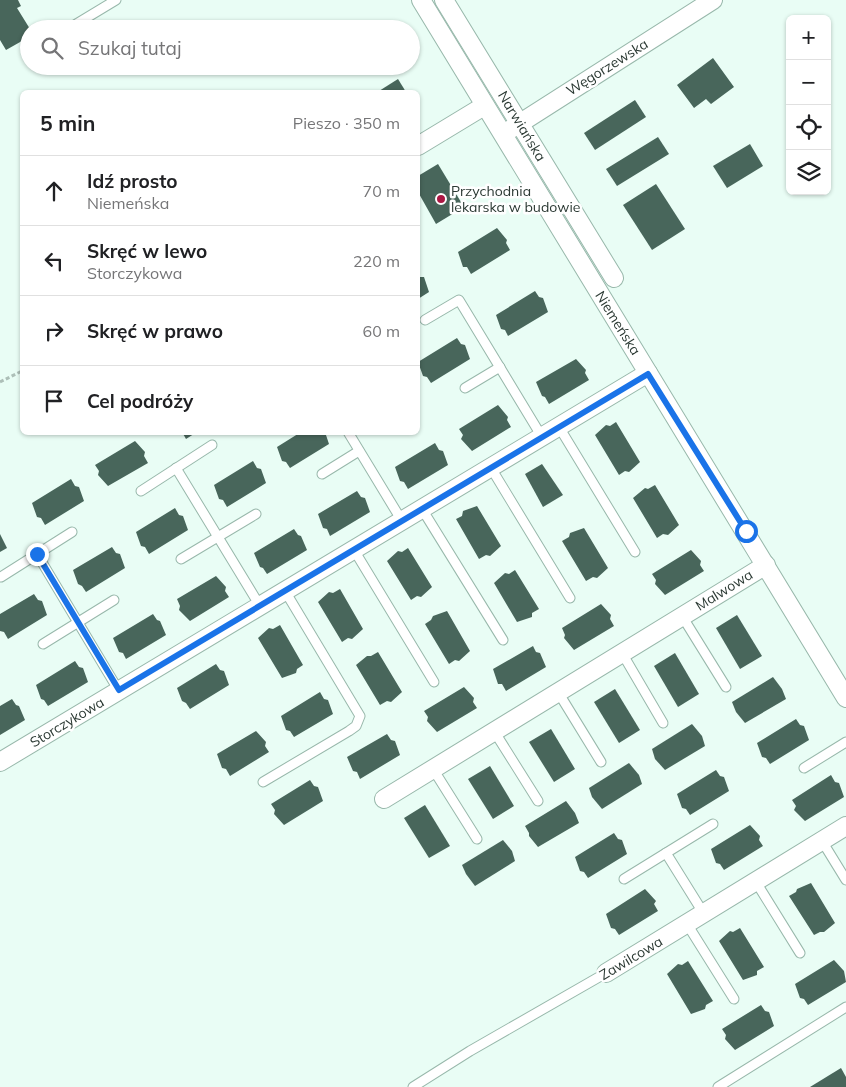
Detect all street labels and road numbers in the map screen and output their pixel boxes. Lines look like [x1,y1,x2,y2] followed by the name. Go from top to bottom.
[563,35,651,99] street label: Węgorzewska
[494,88,550,164] street label: Narwiańska
[591,288,645,358] street label: Niemeńska
[692,565,756,615] street label: Malwowa
[27,693,107,751] street label: Storczykowa
[596,932,666,984] street label: Zawilcowa

